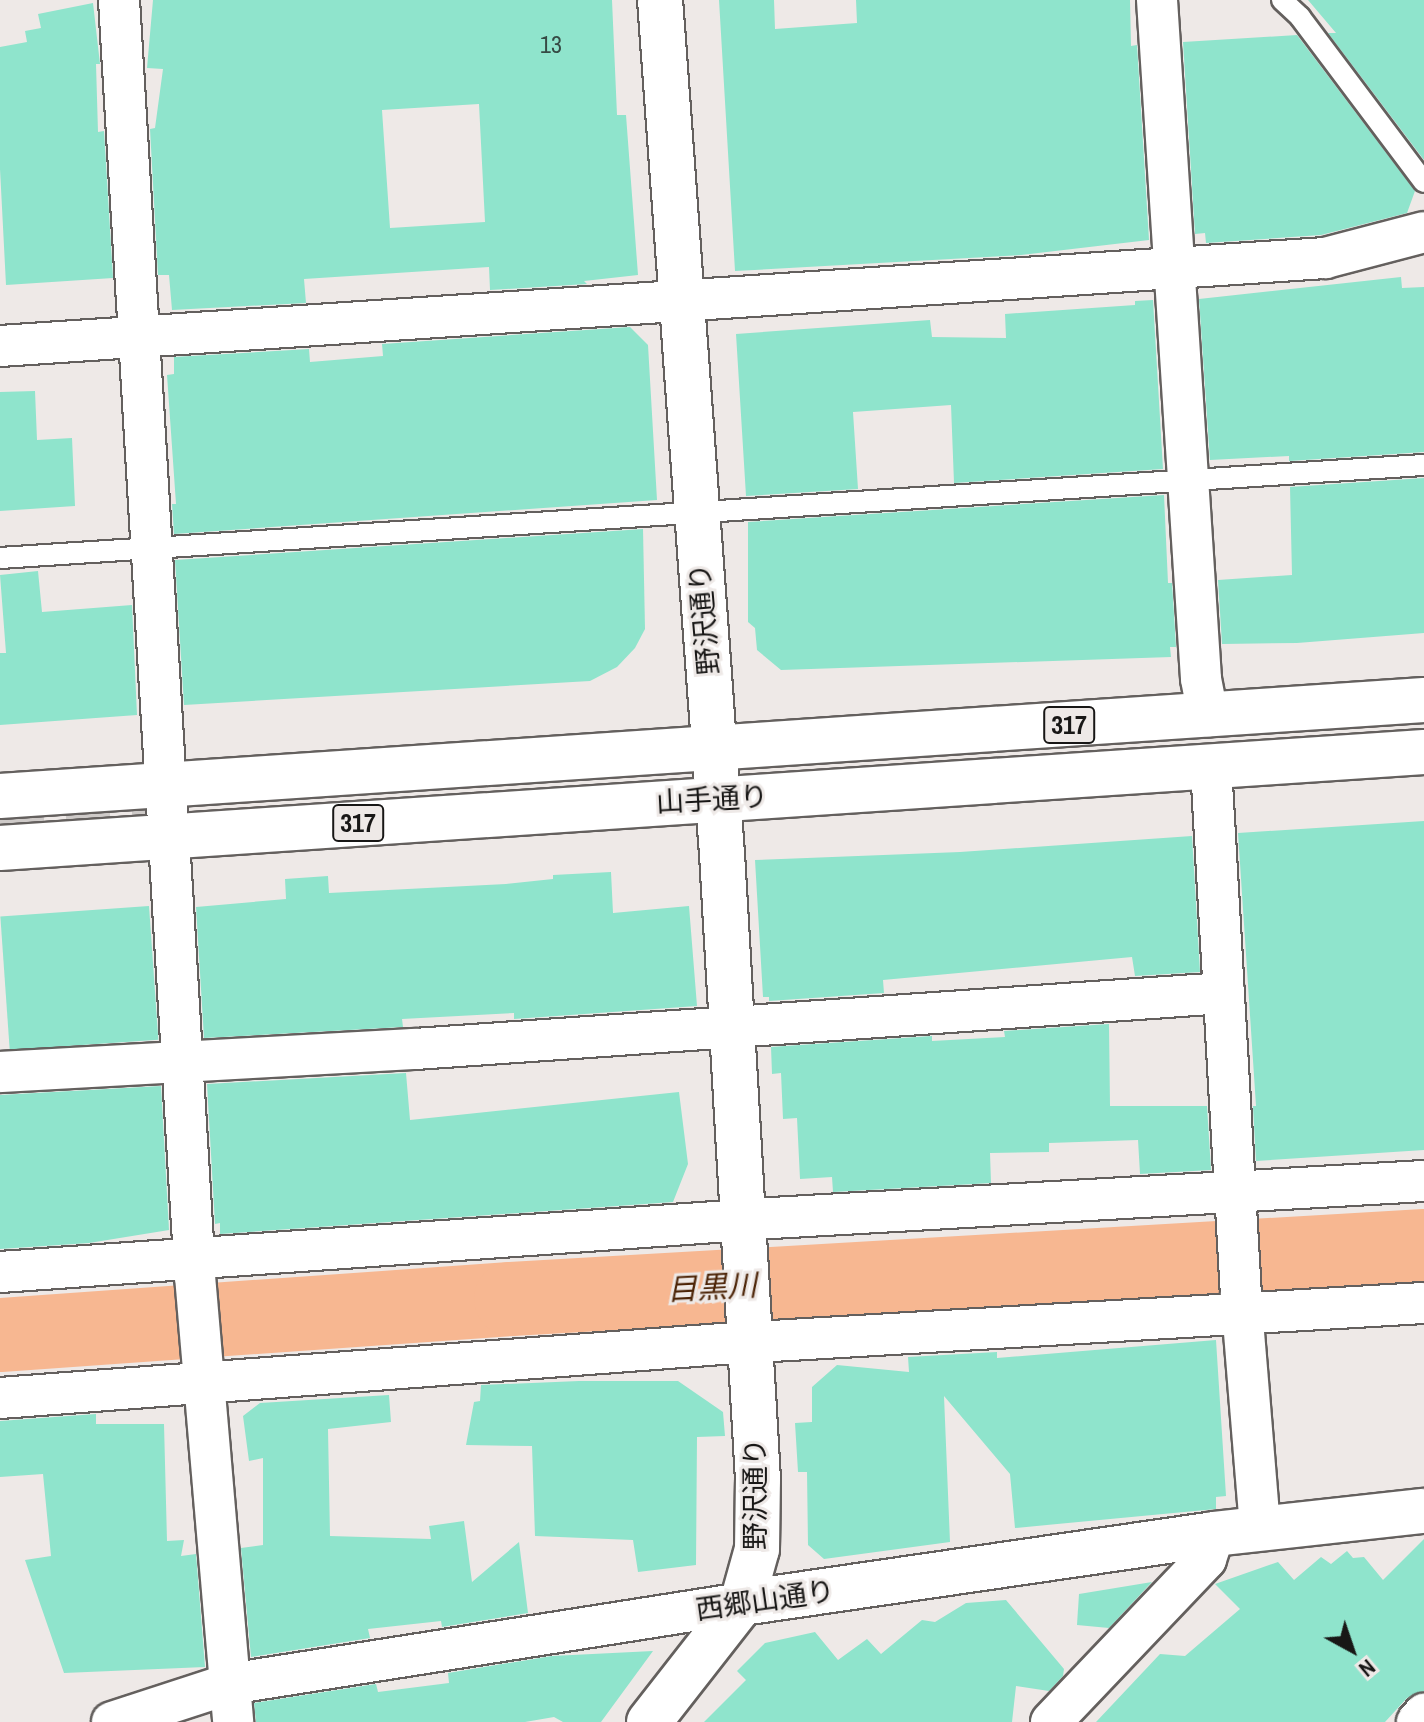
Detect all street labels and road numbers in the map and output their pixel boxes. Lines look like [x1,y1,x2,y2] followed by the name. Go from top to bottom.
[682,562,726,676] street label: 野沢通り
[1043,703,1095,747] road number: 317
[655,779,769,819] street label: 山手通り
[332,801,384,845] road number: 317
[738,1438,772,1550] street label: 野沢通り
[693,1574,837,1626] street label: 西郷山通り

